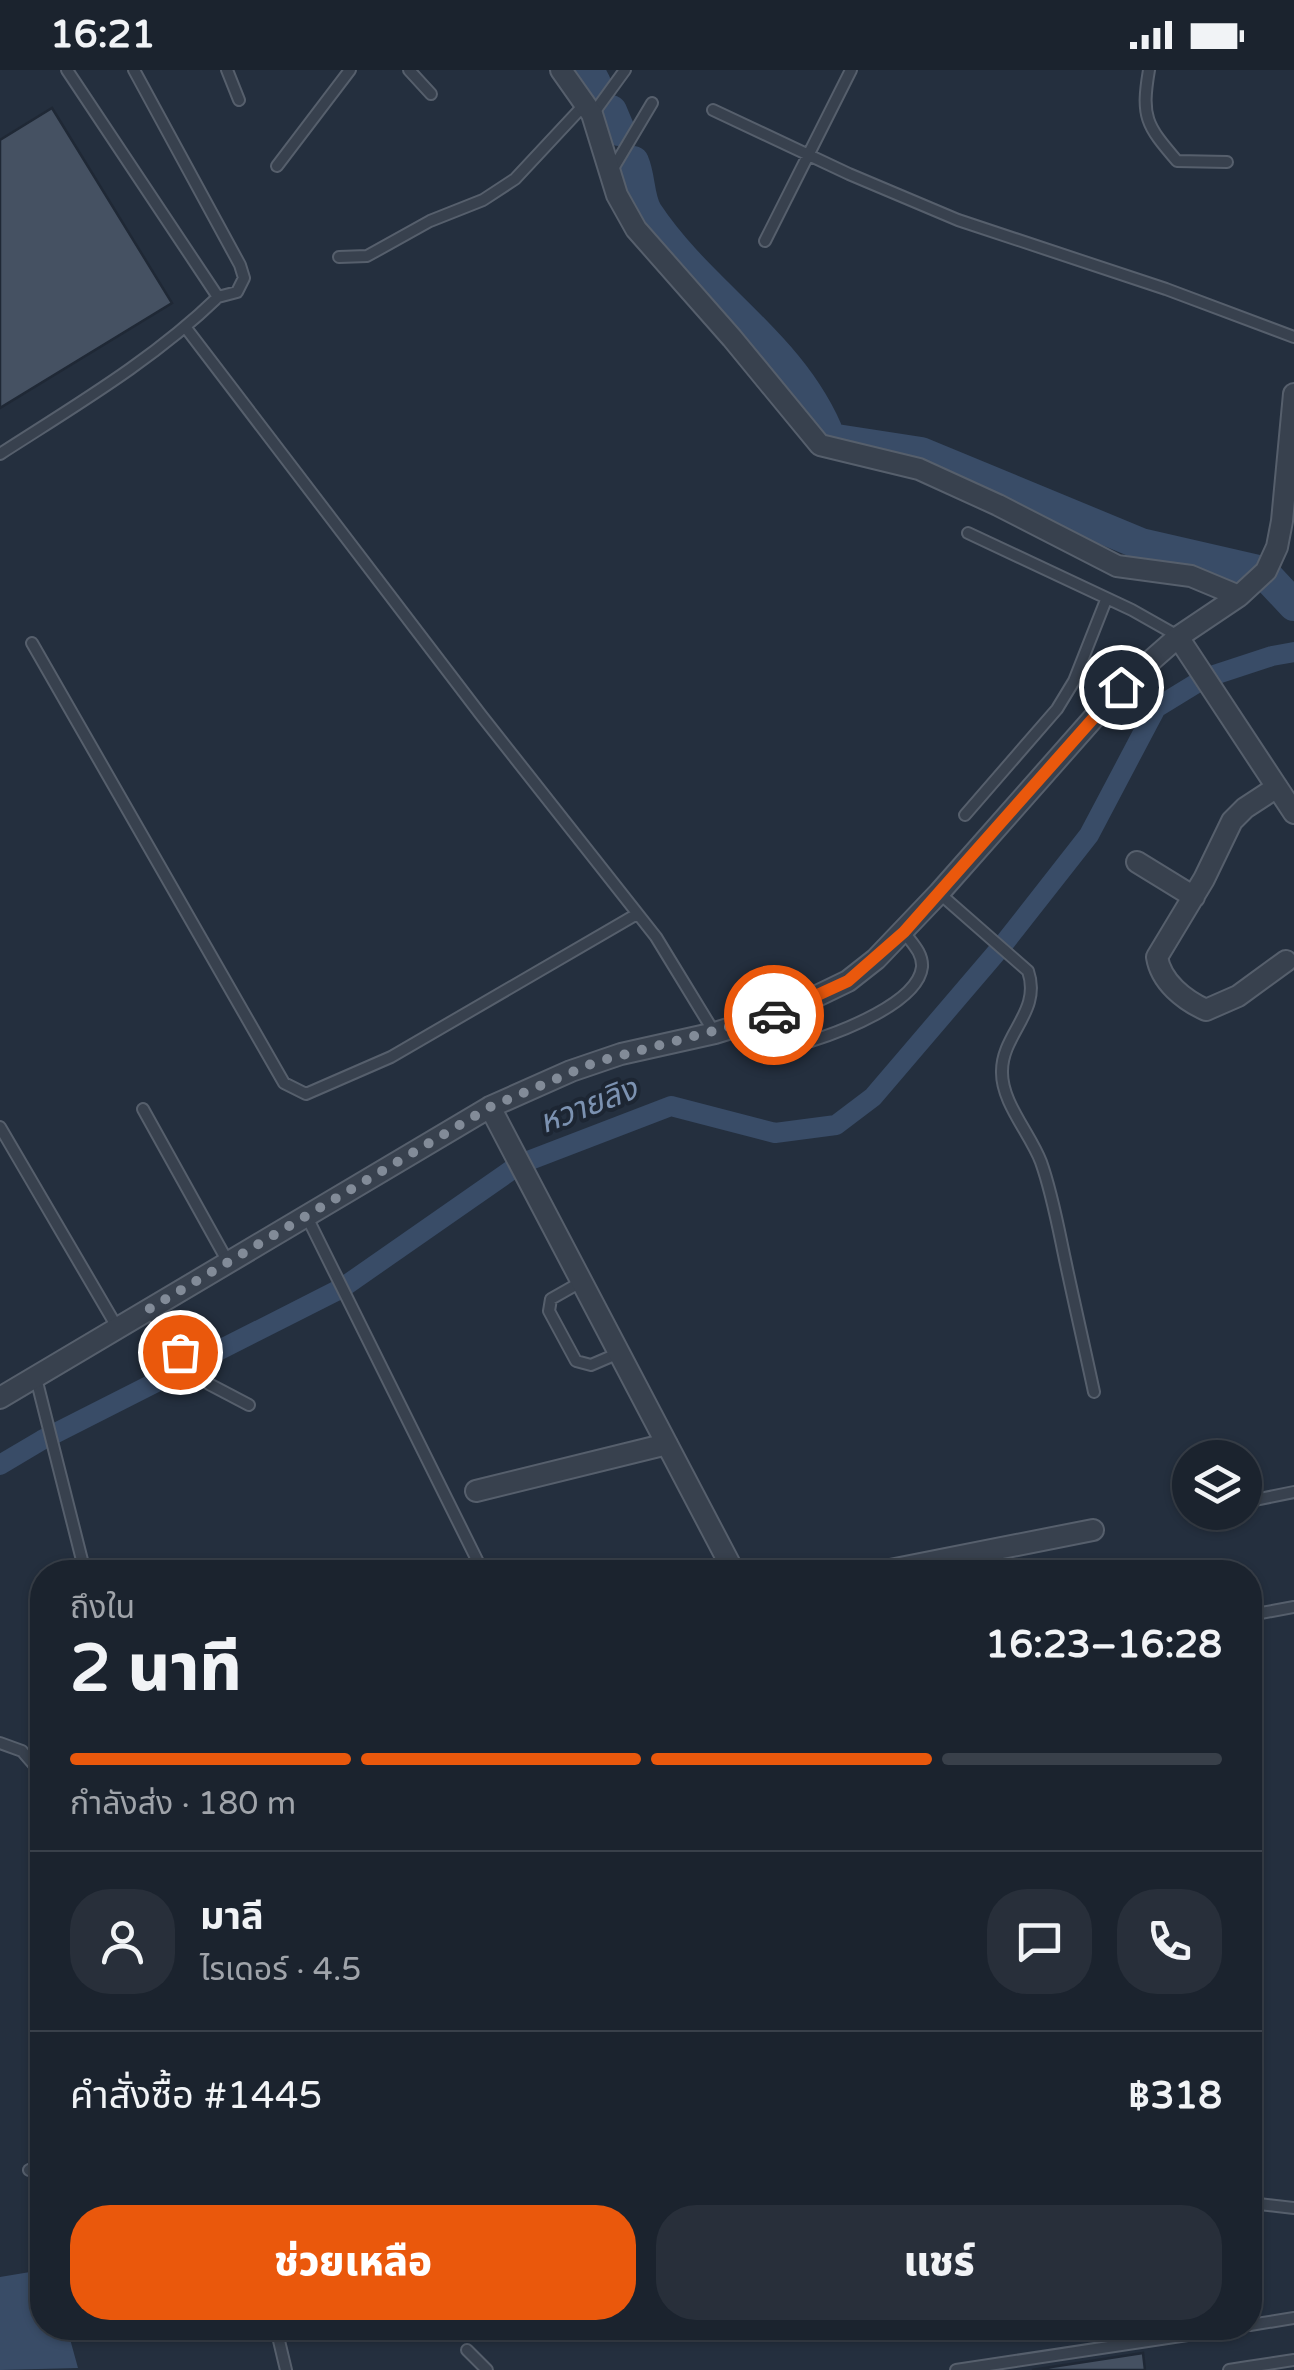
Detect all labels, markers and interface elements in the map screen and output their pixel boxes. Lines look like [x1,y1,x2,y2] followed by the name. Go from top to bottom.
[50,12,155,58] text: 16:21
[1079,645,1164,730] pin
[1094,660,1149,715] icon: home
[724,965,824,1065] courier
[747,988,802,1043] icon: car
[534,1069,644,1142] water label: หวายลิง
[138,1310,223,1395] pin
[153,1325,208,1380] icon: bag
[1172,1440,1262,1530] map controls
[1172,1440,1262,1530] button: layers
[70,1589,135,1627] text: ถึงใน
[985,1622,1222,1668] text: 16:23–16:28
[70,1630,242,1709] text: 2 นาที
[70,1785,296,1823] text: กำลังส่ง · 180 m
[70,1889,175,1994] button: person
[987,1889,1092,1994] button: chat
[1117,1889,1222,1994] button: phone
[200,1894,264,1940] text: มาลี
[200,1951,361,1989] text: ไรเดอร์ · 4.5
[70,2073,322,2119] text: คำสั่งซื้อ #1445
[1128,2073,1222,2119] text: ฿318
[70,2205,636,2320] button: ช่วยเหลือ
[656,2205,1222,2320] button: แชร์

